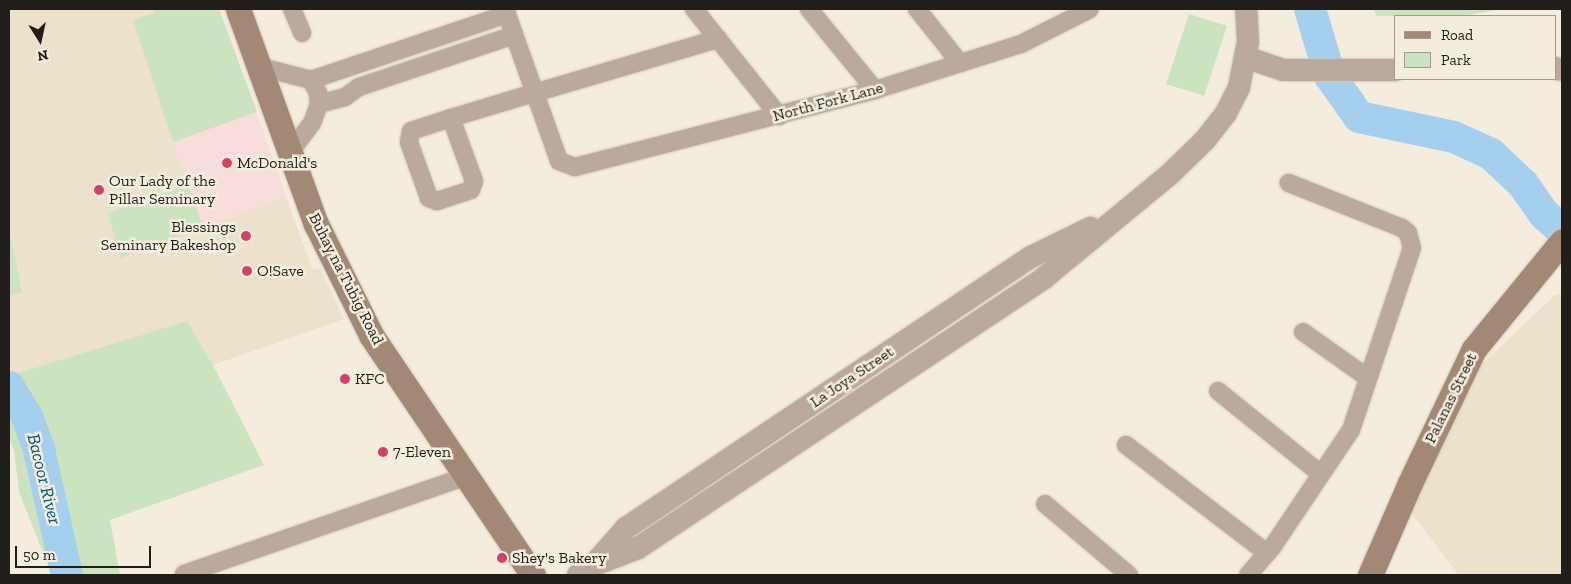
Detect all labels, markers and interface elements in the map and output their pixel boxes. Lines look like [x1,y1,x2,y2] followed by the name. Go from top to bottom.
[15,15,65,65] north arrow
[1394,15,1556,80] legend
[1441,26,1473,44] text: Road
[36,46,49,65] text: N
[1441,51,1471,69] text: Park
[771,78,885,126] street label: North Fork Lane
[237,153,317,173] place label: McDonald's
[221,157,233,169] marker: McDonald's
[109,171,216,209] place label: Our Lady of the Pillar Seminary
[93,184,105,196] marker: Our Lady of the Pillar Seminary
[304,210,388,348] street label: Buhay na Tubig Road
[100,217,236,255] place label: Blessings Seminary Bakeshop
[240,230,252,242] marker: Blessings Seminary Bakeshop
[257,261,304,281] place label: O!Save
[241,265,253,277] marker: O!Save
[807,342,897,412] street label: La Joya Street
[1421,350,1481,446] street label: Palanas Street
[355,369,385,389] place label: KFC
[339,373,351,385] marker: KFC
[22,431,66,527] water label: Bacoor River
[393,442,451,462] place label: 7-Eleven
[377,446,389,458] marker: 7-Eleven
[18,536,154,568] scale bar
[23,546,56,564] text: 50 m
[512,548,606,568] place label: Shey's Bakery
[496,552,508,564] marker: Shey's Bakery

